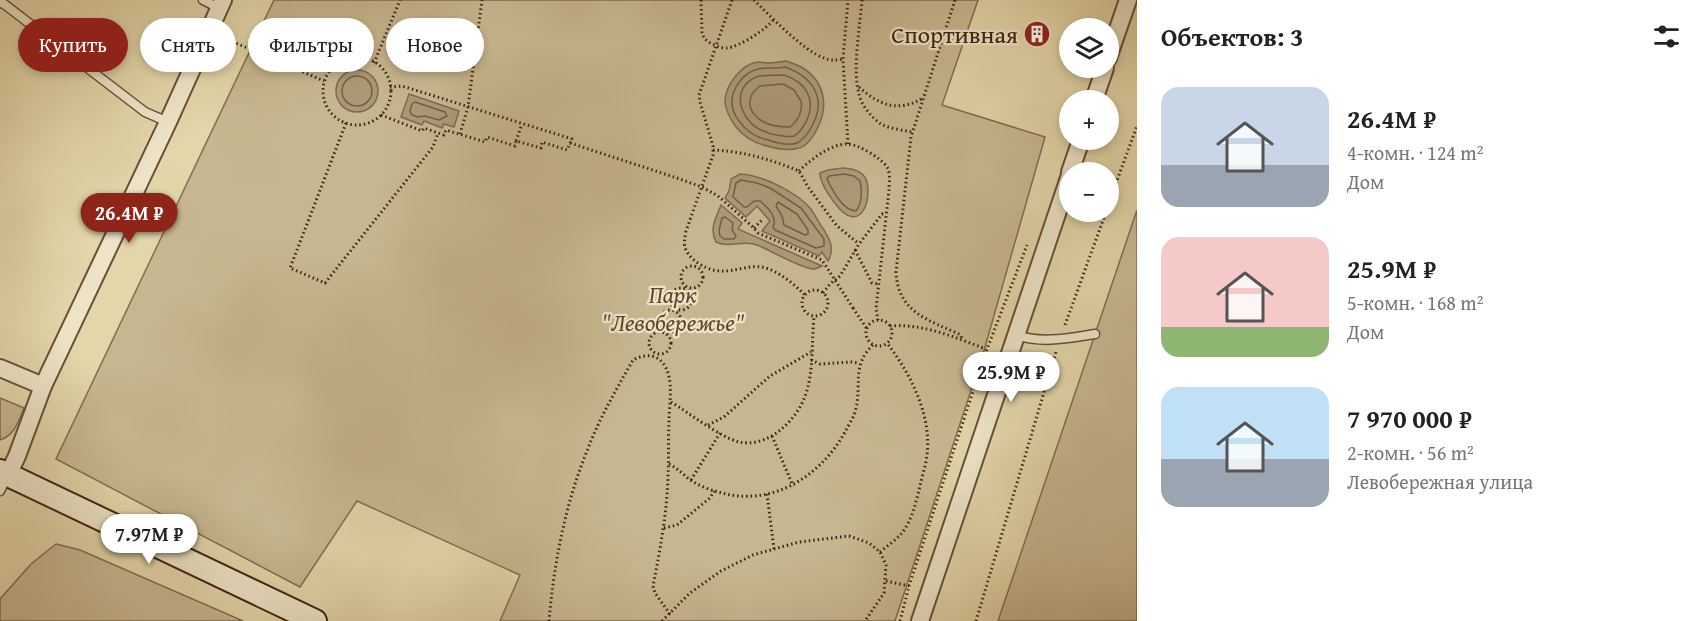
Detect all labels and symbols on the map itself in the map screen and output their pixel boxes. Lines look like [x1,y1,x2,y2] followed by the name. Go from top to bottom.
[891,17,1018,52] place label: Спортивная
[1022,19,1052,49] building icon: Спортивная
[74,193,184,244] pin: 26.4M ₽
[601,277,745,340] park label: Парк "Левобережье"
[956,352,1066,403] pin: 25.9M ₽
[94,514,204,565] pin: 7.97M ₽

